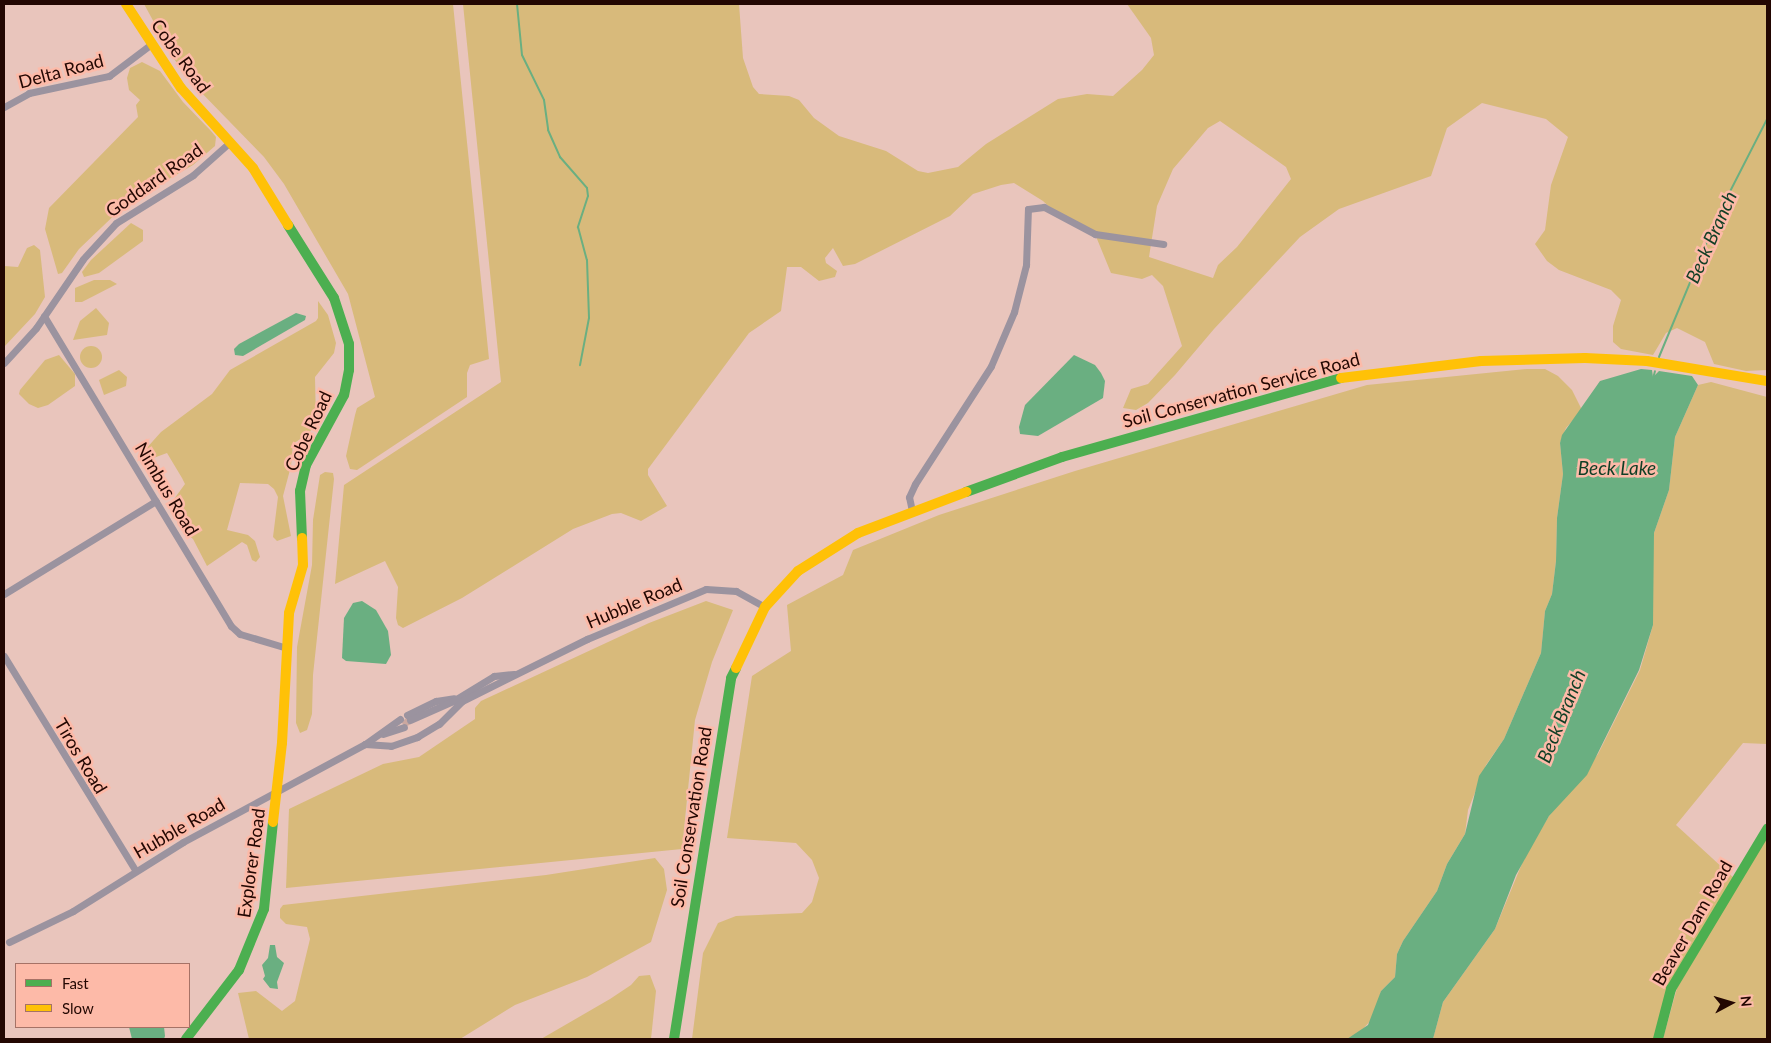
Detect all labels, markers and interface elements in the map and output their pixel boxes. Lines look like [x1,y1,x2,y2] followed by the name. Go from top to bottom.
[147,15,215,97] street label: Cobe Road
[16,49,106,93] street label: Delta Road
[101,139,207,221] street label: Goddard Road
[1681,188,1741,286] water label: Beck Branch
[1120,348,1362,432] street label: Soil Conservation Service Road
[280,387,336,475] street label: Cobe Road
[131,438,203,540] street label: Nimbus Road
[1578,457,1656,479] water label: Beck Lake
[583,573,685,633] street label: Hubble Road
[1532,666,1590,766] water label: Beck Branch
[50,715,112,797] street label: Tiros Road
[666,725,716,909] street label: Soil Conservation Road
[129,793,229,863] street label: Hubble Road
[233,807,269,919] street label: Explorer Road
[1647,856,1737,990] street label: Beaver Dam Road
[15,963,190,1028] legend
[62,974,89,992] text: Fast
[1706,978,1756,1028] north arrow
[1737,995,1755,1008] text: N
[62,999,94,1017] text: Slow

